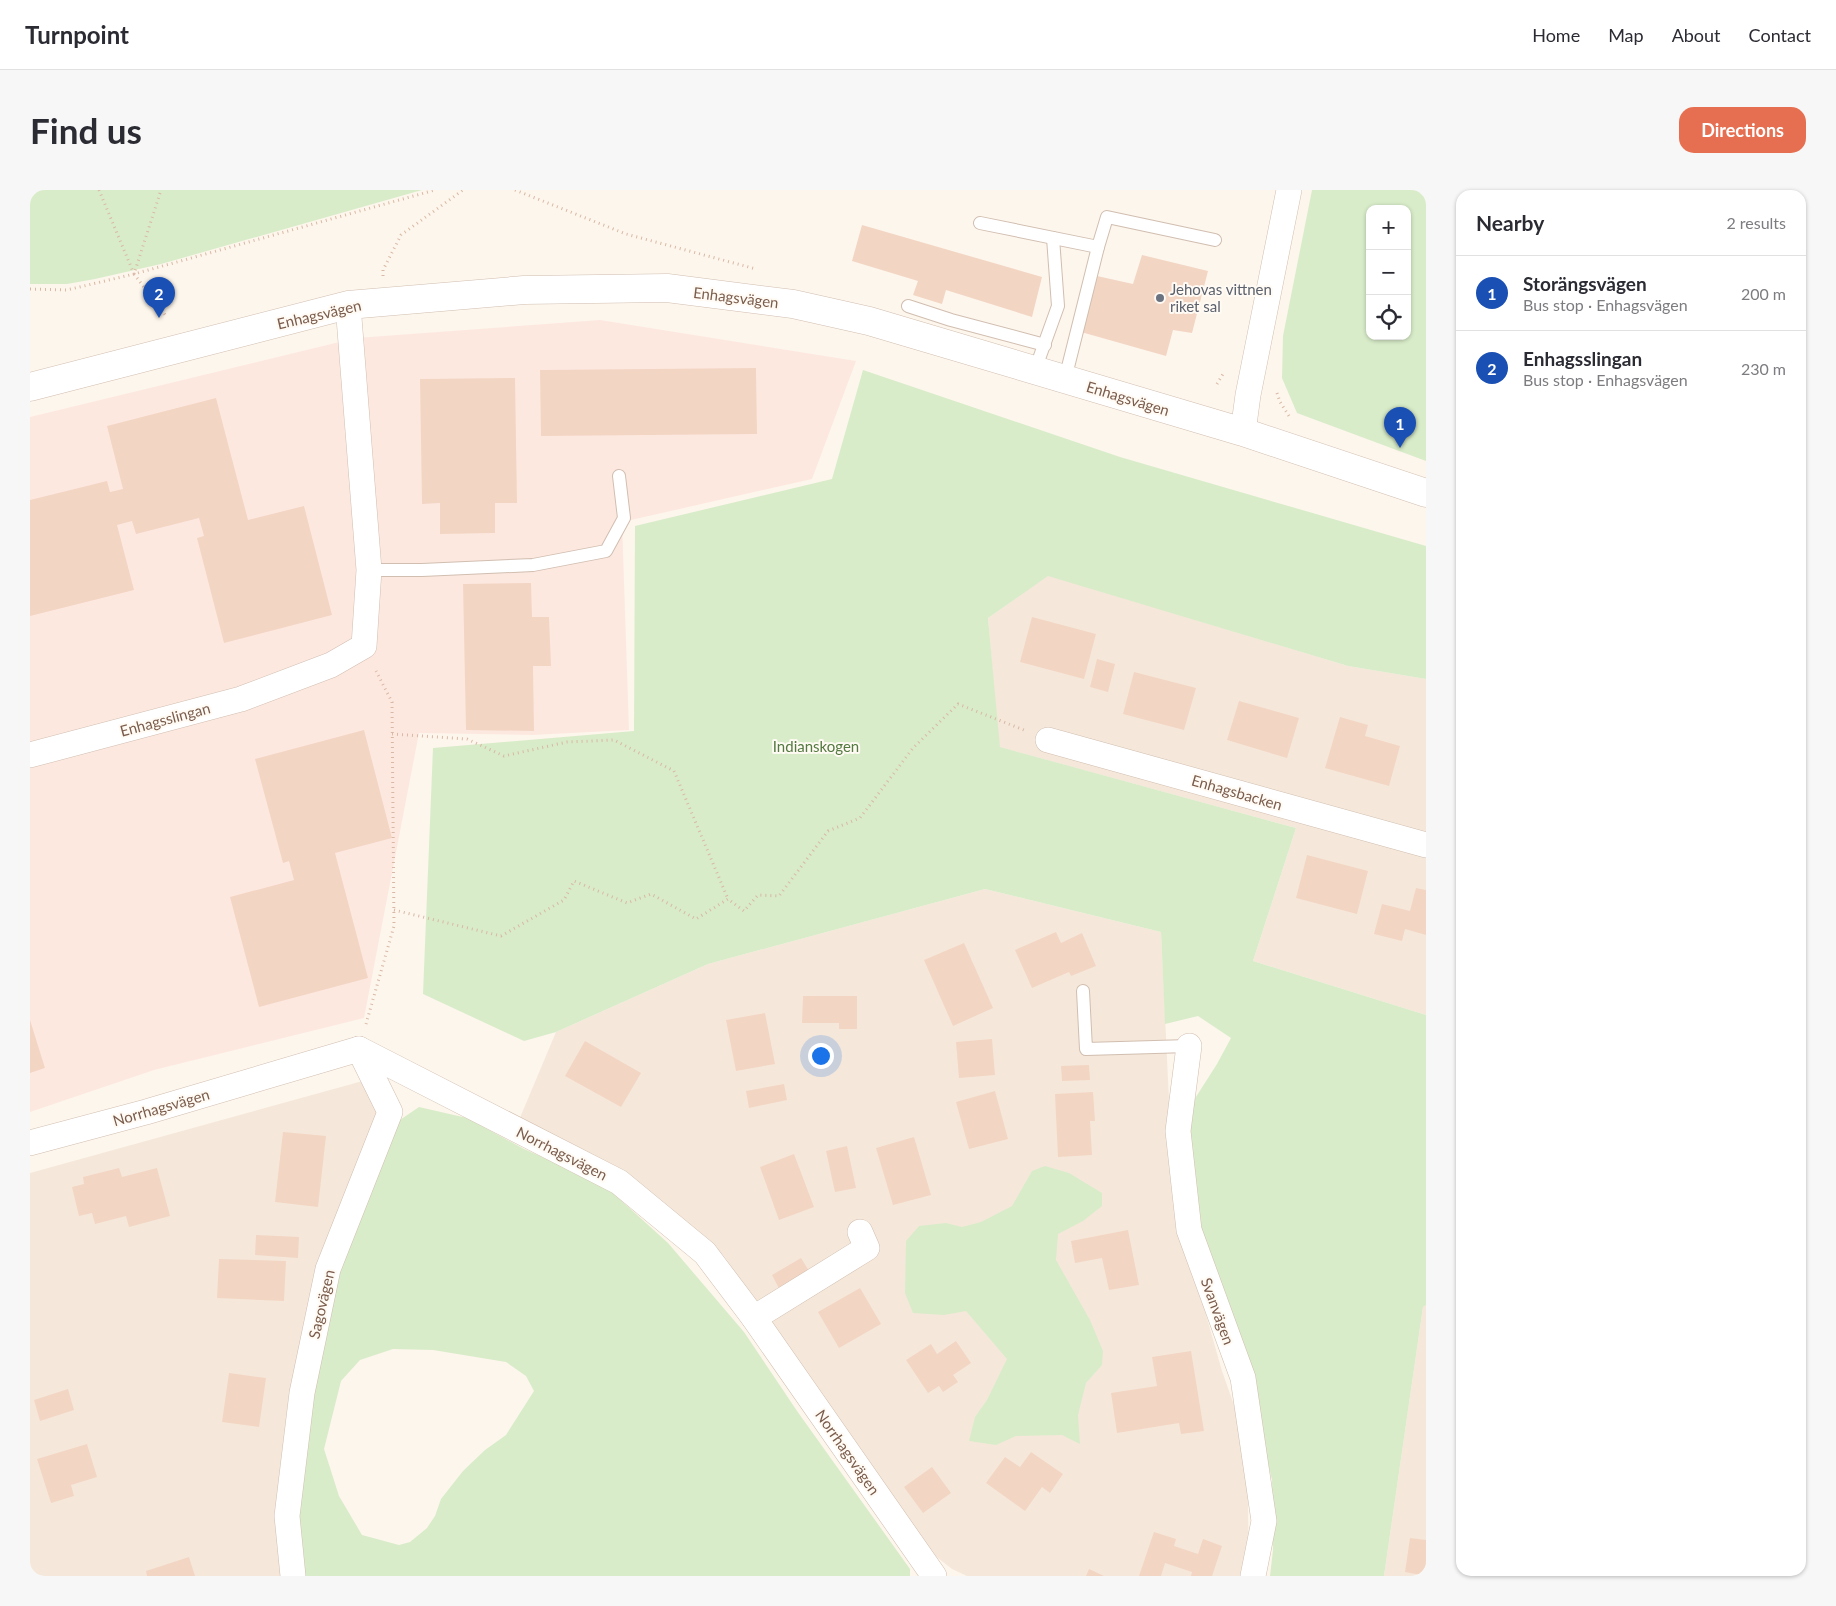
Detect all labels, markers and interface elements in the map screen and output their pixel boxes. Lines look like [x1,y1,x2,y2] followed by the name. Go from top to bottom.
[25,20,129,49] text: Turnpoint
[1532,24,1580,46] text: Home
[1608,24,1644,46] text: Map
[1672,24,1721,46] text: About
[1749,24,1811,46] text: Contact
[1679,107,1806,153] button: Directions
[30,109,142,151] text: Find us
[1366,205,1411,340] map controls
[1366,205,1411,250] button: +
[1476,210,1544,235] text: Nearby
[1726,213,1786,232] text: 2 results
[1366,250,1411,295] button: −
[1523,272,1647,295] text: Storängsvägen
[143,277,175,318] pin: 2
[1170,280,1272,315] place label: Jehovas vittnen riket sal
[692,283,780,311] street label: Enhagsvägen
[1487,284,1497,303] text: 1
[1741,284,1786,303] text: 200 m
[1154,292,1166,304] marker: Jehovas vittnen riket sal
[1366,295,1411,340] button: locate
[1523,295,1688,314] text: Bus stop · Enhagsvägen
[275,296,363,332] street label: Enhagsvägen
[1523,347,1642,370] text: Enhagsslingan
[1487,359,1497,378] text: 2
[1741,359,1786,378] text: 230 m
[1523,370,1688,389] text: Bus stop · Enhagsvägen
[1084,377,1172,419] street label: Enhagsvägen
[1384,407,1416,448] pin: 1
[118,698,212,740] street label: Enhagsslingan
[773,737,859,755] park label: Indianskogen
[1190,770,1284,814] street label: Enhagsbacken
[808,1043,834,1069] your location
[111,1085,211,1129] street label: Norrhagsvägen
[514,1122,610,1184] street label: Norrhagsvägen
[304,1268,338,1340] street label: Sagovägen
[1198,1275,1238,1347] street label: Svanvägen
[812,1406,884,1498] street label: Norrhagsvägen

